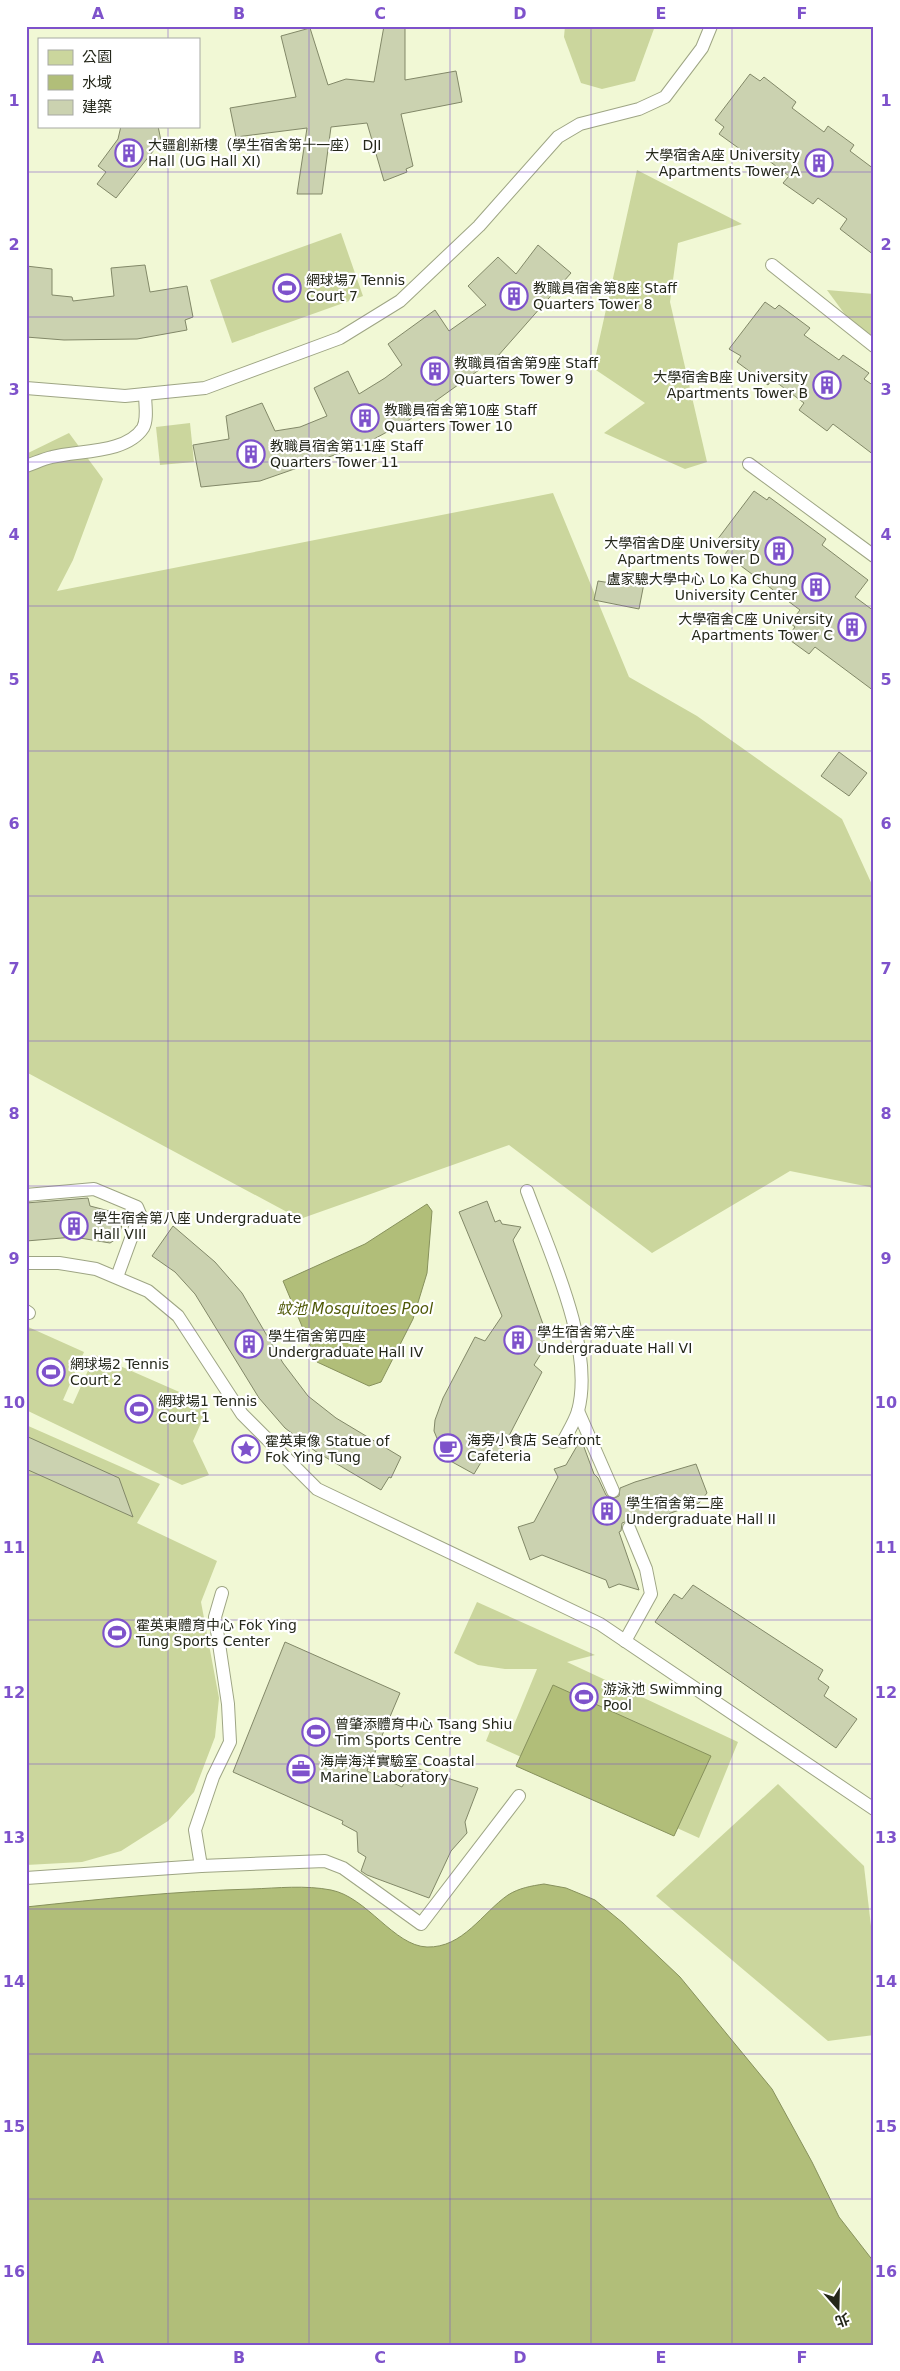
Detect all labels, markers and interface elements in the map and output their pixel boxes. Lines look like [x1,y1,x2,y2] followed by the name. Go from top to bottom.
[92,4,105,23] text: A
[233,4,245,23] text: B
[374,4,386,23] text: C
[513,4,527,23] text: D
[656,4,666,23] text: E
[797,4,807,23] text: F
[38,38,200,128] legend
[82,48,112,66] text: 公園
[82,74,112,92] text: 水域
[8,91,20,110] text: 1
[880,91,892,110] text: 1
[82,98,112,116] text: 建築
[148,137,382,169] place label: 大疆創新樓（學生宿舍第十一座） DJI Hall (UG Hall XI)
[114,138,144,168] building icon: 大疆創新樓（學生宿舍第十一座） DJI Hall (UG Hall XI)
[645,147,800,179] place label: 大學宿舍A座 University Apartments Tower A
[804,148,834,178] building icon: 大學宿舍A座 University Apartments Tower A
[8,235,20,254] text: 2
[880,235,892,254] text: 2
[306,272,405,304] place label: 網球場7 Tennis Court 7
[272,273,302,303] sports icon: 網球場7 Tennis Court 7
[533,280,677,312] place label: 教職員宿舍第8座 Staff Quarters Tower 8
[499,281,529,311] building icon: 教職員宿舍第8座 Staff Quarters Tower 8
[454,355,598,387] place label: 教職員宿舍第9座 Staff Quarters Tower 9
[420,356,450,386] building icon: 教職員宿舍第9座 Staff Quarters Tower 9
[653,369,808,401] place label: 大學宿舍B座 University Apartments Tower B
[812,370,842,400] building icon: 大學宿舍B座 University Apartments Tower B
[8,380,20,399] text: 3
[880,380,892,399] text: 3
[384,402,537,434] place label: 教職員宿舍第10座 Staff Quarters Tower 10
[350,403,380,433] building icon: 教職員宿舍第10座 Staff Quarters Tower 10
[270,438,423,470] place label: 教職員宿舍第11座 Staff Quarters Tower 11
[236,439,266,469] building icon: 教職員宿舍第11座 Staff Quarters Tower 11
[8,525,20,544] text: 4
[880,525,892,544] text: 4
[604,535,760,567] place label: 大學宿舍D座 University Apartments Tower D
[764,536,794,566] building icon: 大學宿舍D座 University Apartments Tower D
[607,571,797,603] place label: 盧家驄大學中心 Lo Ka Chung University Center
[801,572,831,602] building icon: 盧家驄大學中心 Lo Ka Chung University Center
[678,611,833,643] place label: 大學宿舍C座 University Apartments Tower C
[837,612,867,642] building icon: 大學宿舍C座 University Apartments Tower C
[8,670,20,689] text: 5
[880,670,892,689] text: 5
[8,814,20,833] text: 6
[880,814,892,833] text: 6
[8,959,20,978] text: 7
[880,959,892,978] text: 7
[8,1104,20,1123] text: 8
[880,1104,892,1123] text: 8
[93,1210,301,1242] place label: 學生宿舍第八座 Undergraduate Hall VIII
[59,1211,89,1241] building icon: 學生宿舍第八座 Undergraduate Hall VIII
[8,1249,20,1268] text: 9
[880,1249,892,1268] text: 9
[277,1300,434,1318] water label: 蚊池 Mosquitoes Pool
[537,1324,692,1356] place label: 學生宿舍第六座 Undergraduate Hall VI
[503,1325,533,1355] building icon: 學生宿舍第六座 Undergraduate Hall VI
[268,1328,424,1360] place label: 學生宿舍第四座 Undergraduate Hall IV
[234,1329,264,1359] building icon: 學生宿舍第四座 Undergraduate Hall IV
[70,1356,169,1388] place label: 網球場2 Tennis Court 2
[36,1357,66,1387] sports icon: 網球場2 Tennis Court 2
[3,1393,25,1412] text: 10
[158,1393,257,1425] place label: 網球場1 Tennis Court 1
[875,1393,897,1412] text: 10
[124,1394,154,1424] sports icon: 網球場1 Tennis Court 1
[467,1432,601,1464] place label: 海旁小食店 Seafront Cafeteria
[265,1433,390,1465] place label: 霍英東像 Statue of Fok Ying Tung
[433,1433,463,1463] cafe icon: 海旁小食店 Seafront Cafeteria
[231,1434,261,1464] place icon: 霍英東像 Statue of Fok Ying Tung
[626,1495,776,1527] place label: 學生宿舍第二座 Undergraduate Hall II
[592,1496,622,1526] building icon: 學生宿舍第二座 Undergraduate Hall II
[3,1538,25,1557] text: 11
[875,1538,897,1557] text: 11
[135,1617,297,1649] place label: 霍英東體育中心 Fok Ying Tung Sports Center
[102,1618,132,1648] sports icon: 霍英東體育中心 Fok Ying Tung Sports Center
[603,1681,723,1713] place label: 游泳池 Swimming Pool
[569,1682,599,1712] sports icon: 游泳池 Swimming Pool
[3,1683,25,1702] text: 12
[875,1683,897,1702] text: 12
[334,1716,512,1748] place label: 曾肇添體育中心 Tsang Shiu Tim Sports Centre
[301,1717,331,1747] sports icon: 曾肇添體育中心 Tsang Shiu Tim Sports Centre
[320,1753,475,1785] place label: 海岸海洋實驗室 Coastal Marine Laboratory
[286,1754,316,1784] office icon: 海岸海洋實驗室 Coastal Marine Laboratory
[3,1828,25,1847] text: 13
[875,1828,897,1847] text: 13
[3,1972,25,1991] text: 14
[875,1972,897,1991] text: 14
[3,2117,25,2136] text: 15
[875,2117,897,2136] text: 15
[3,2262,25,2281] text: 16
[875,2262,897,2281] text: 16
[812,2284,862,2334] north arrow
[833,2310,852,2330] text: 北
[92,2348,105,2367] text: A
[233,2348,245,2367] text: B
[374,2348,386,2367] text: C
[513,2348,527,2367] text: D
[656,2348,666,2367] text: E
[797,2348,807,2367] text: F

